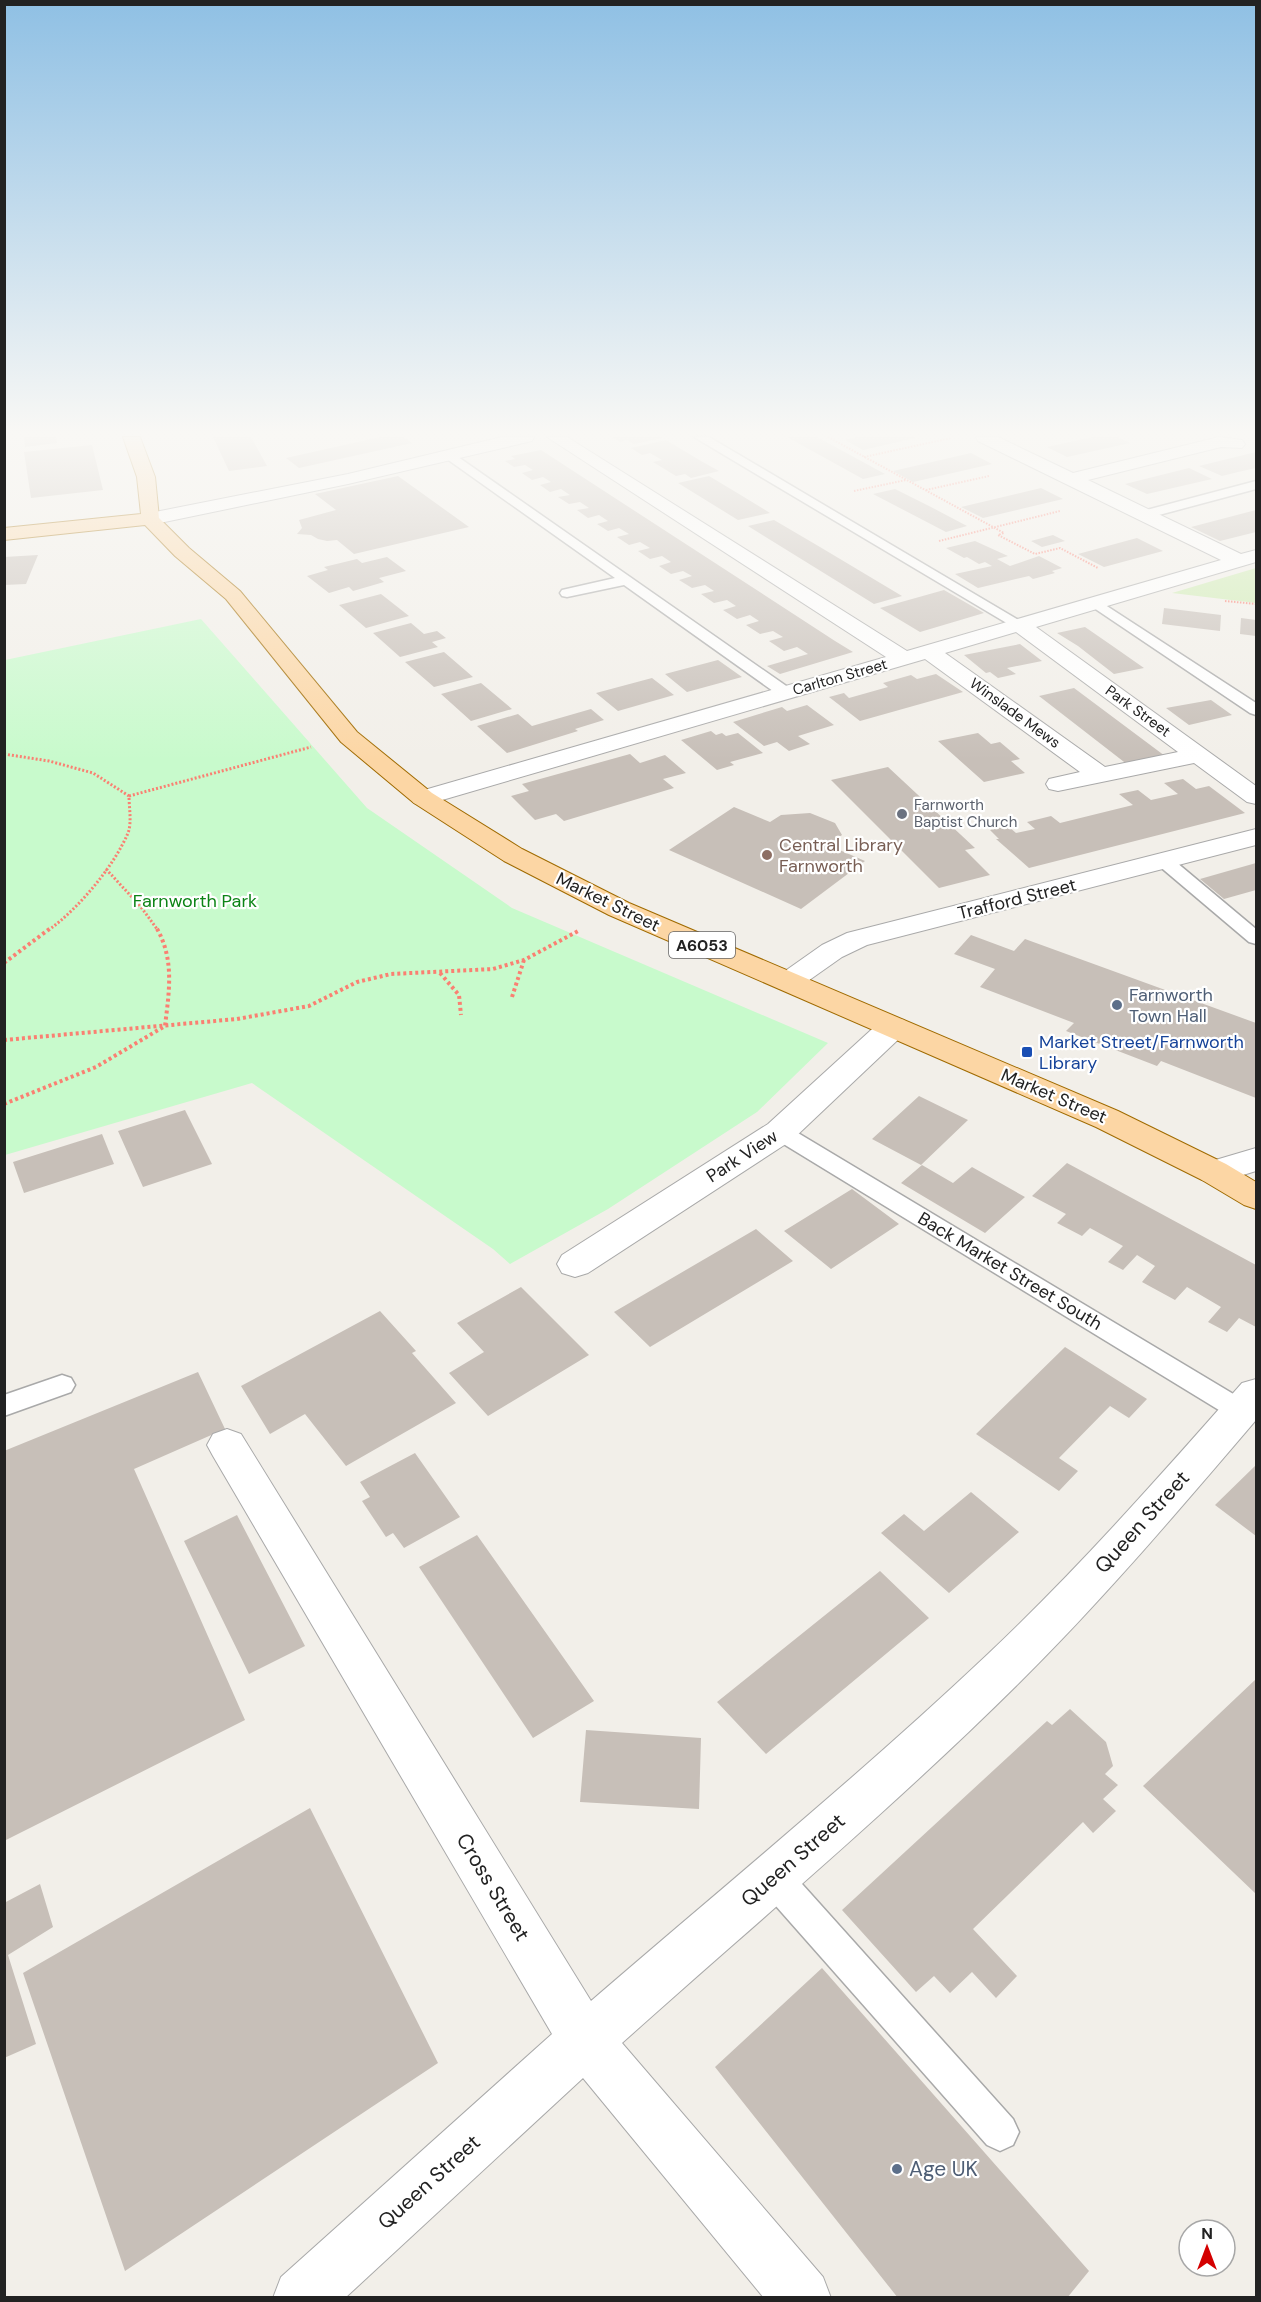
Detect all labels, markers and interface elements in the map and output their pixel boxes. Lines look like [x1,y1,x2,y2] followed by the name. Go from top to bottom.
[790,654,890,700] street label: Carlton Street
[966,673,1064,753] street label: Winslade Mews
[1101,681,1175,742] street label: Park Street
[914,795,1017,832] place label: Farnworth Baptist Church
[895,807,909,821] marker: Farnworth Baptist Church
[779,833,903,878] place label: Central Library Farnworth
[760,848,774,862] marker: Central Library Farnworth
[552,866,664,938] street label: Market Street
[955,873,1079,925] street label: Trafford Street
[133,889,257,913] park label: Farnworth Park
[669,932,735,958] road number: A6053
[1129,983,1213,1028] place label: Farnworth Town Hall
[1110,998,1124,1012] marker: Farnworth Town Hall
[1039,1030,1244,1075] place label: Market Street/Farnworth Library
[1020,1045,1034,1059] marker: Market Street/Farnworth Library
[997,1063,1111,1129] street label: Market Street
[702,1124,782,1188] street label: Park View
[913,1206,1107,1336] street label: Back Market Street South
[1088,1465,1196,1579] street label: Queen Street
[735,1807,851,1913] street label: Queen Street
[450,1828,536,1946] street label: Cross Street
[372,2128,486,2236] street label: Queen Street
[909,2155,978,2183] place label: Age UK
[890,2162,904,2176] marker: Age UK
[1177,2218,1237,2278] north arrow
[1201,2223,1213,2244] text: N

